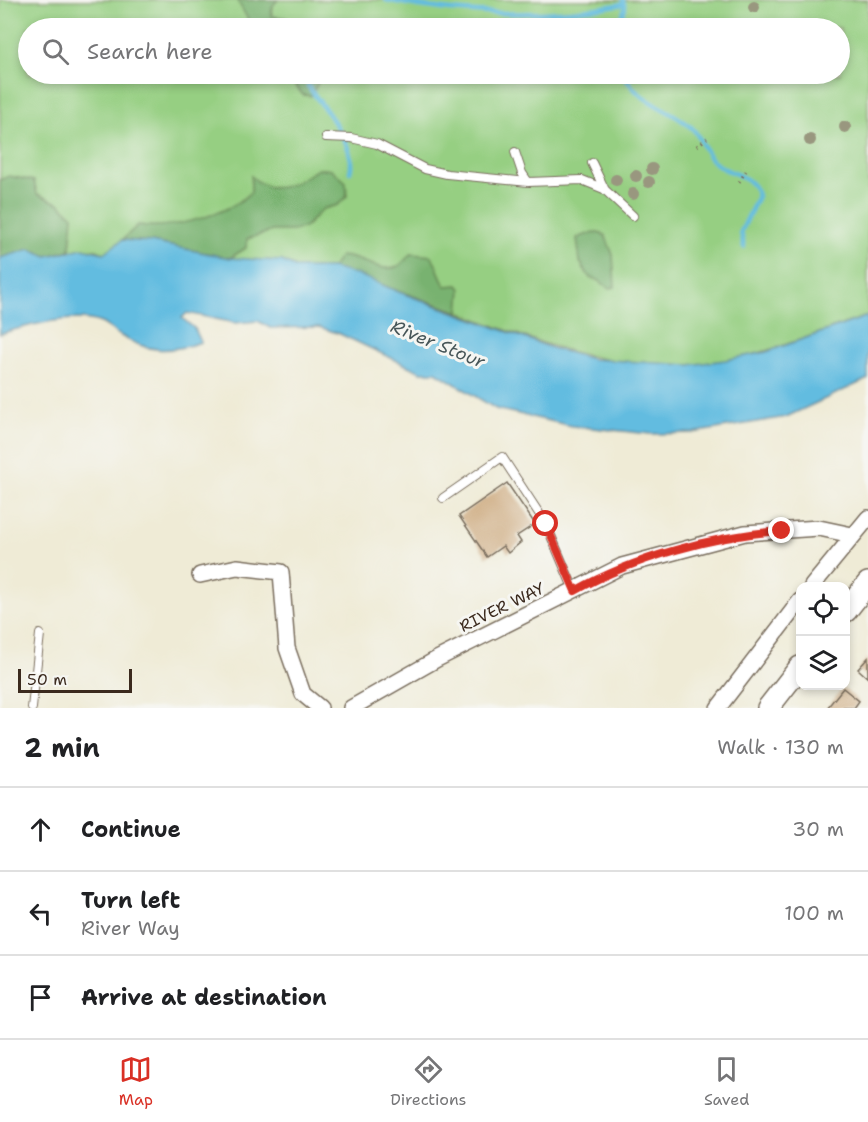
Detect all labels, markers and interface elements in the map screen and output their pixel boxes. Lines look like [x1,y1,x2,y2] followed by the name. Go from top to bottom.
[18,18,850,84] search box
[39,35,72,68] icon: search
[87,37,213,66] text: Search here
[387,314,489,374] water label: River Stour
[532,510,558,536] route start
[768,517,794,543] route end
[456,577,548,637] street label: RIVER WAY
[796,582,850,690] map controls
[796,582,850,636] button: locate
[796,636,850,690] button: layers
[18,666,132,694] scale bar
[27,669,67,690] text: 50 m
[24,730,100,765] text: 2 min
[717,734,844,760] text: Walk · 130 m
[24,813,57,846] icon: ahead
[81,815,181,844] text: Continue
[792,816,844,842] text: 30 m
[81,886,180,915] text: Turn left
[24,897,57,930] icon: left
[784,900,844,926] text: 100 m
[81,915,180,941] text: River Way
[24,981,57,1014] icon: arrive
[81,983,327,1012] text: Arrive at destination
[119,1053,153,1110] tab: Map
[390,1053,467,1110] tab: Directions
[704,1053,749,1110] tab: Saved

